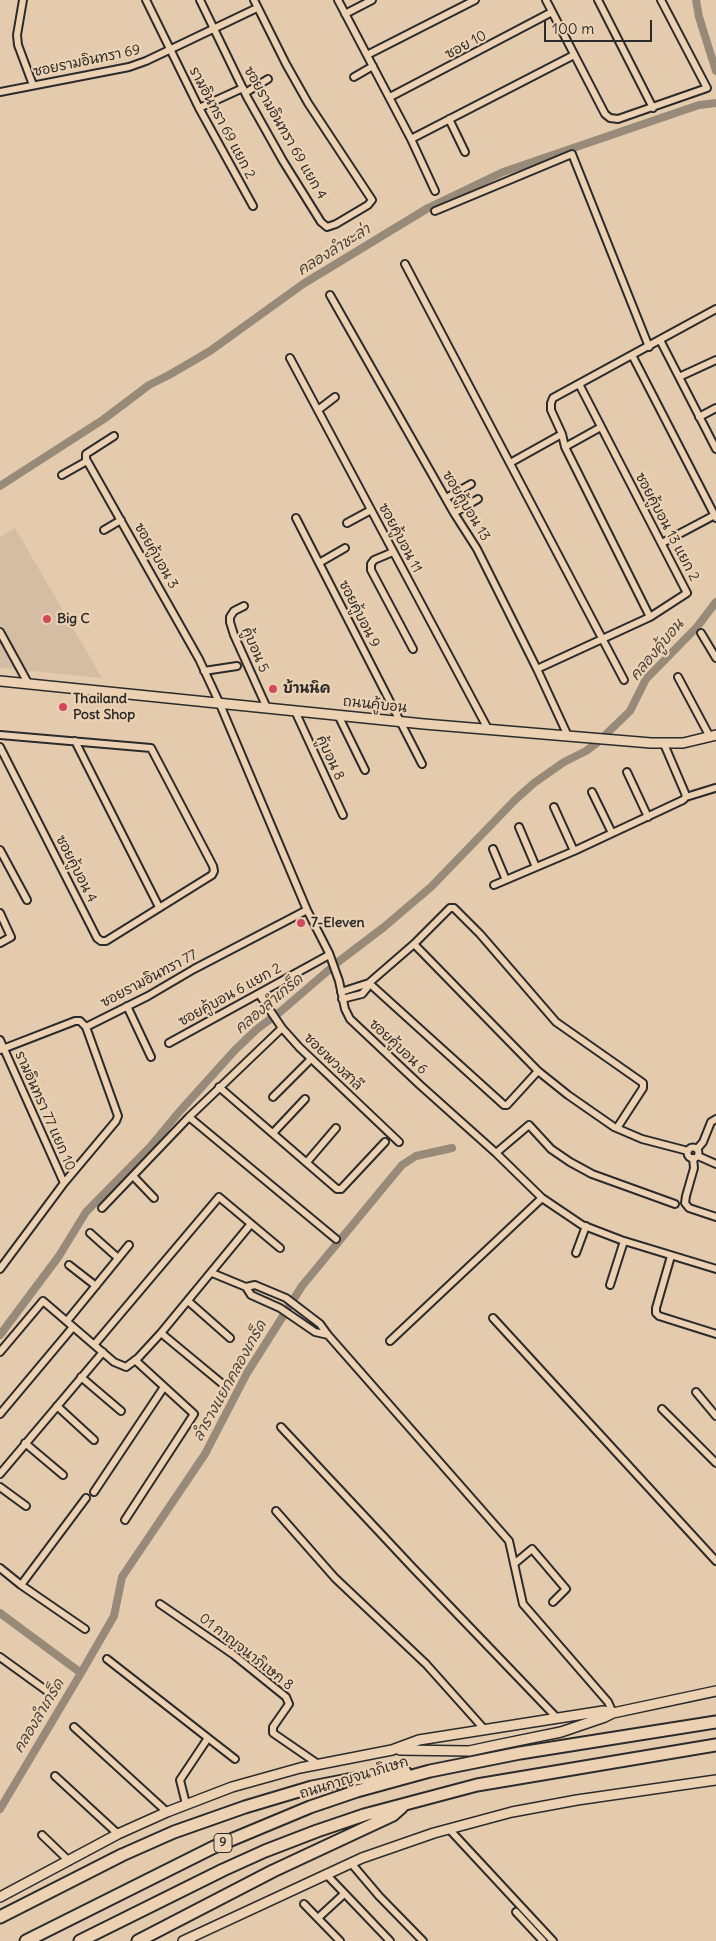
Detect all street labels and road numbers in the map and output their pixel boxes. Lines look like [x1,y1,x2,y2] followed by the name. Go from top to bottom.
[443,27,489,63] street label: ซอย 10
[32,41,142,81] street label: ซอยรามอินทรา 69
[240,63,330,203] street label: ซอยรามอินทรา 69 แยก 4
[185,64,259,182] street label: รามอินทรา 69 แยก 2
[439,468,493,544] street label: ซอยคู้บอน 13
[631,470,703,584] street label: ซอยคู้บอน 13 แยก 2
[375,500,425,576] street label: ซอยคู้บอน 11
[130,520,182,592] street label: ซอยคู้บอน 3
[335,578,383,650] street label: ซอยคู้บอน 9
[238,625,272,675] street label: คู้บอน 5
[342,693,408,717] street label: ถนนคู้บอน
[312,733,348,783] street label: คู้บอน 8
[52,833,100,905] street label: ซอยคู้บอน 4
[98,947,200,1011] street label: ซอยรามอินทรา 77
[176,960,284,1030] street label: ซอยคู้บอน 6 แยก 2
[365,1016,431,1078] street label: ซอยคู้บอน 6
[300,1030,366,1094] street label: ซอยพวงสาลี
[11,1049,79,1173] street label: รามอินทรา 77 แยก 10
[196,1610,296,1694] street label: 01 กาญจนาภิเษก 8
[298,1753,410,1803] street label: ถนนกาญจนาภิเษก
[214,1834,232,1852] road number: 9

